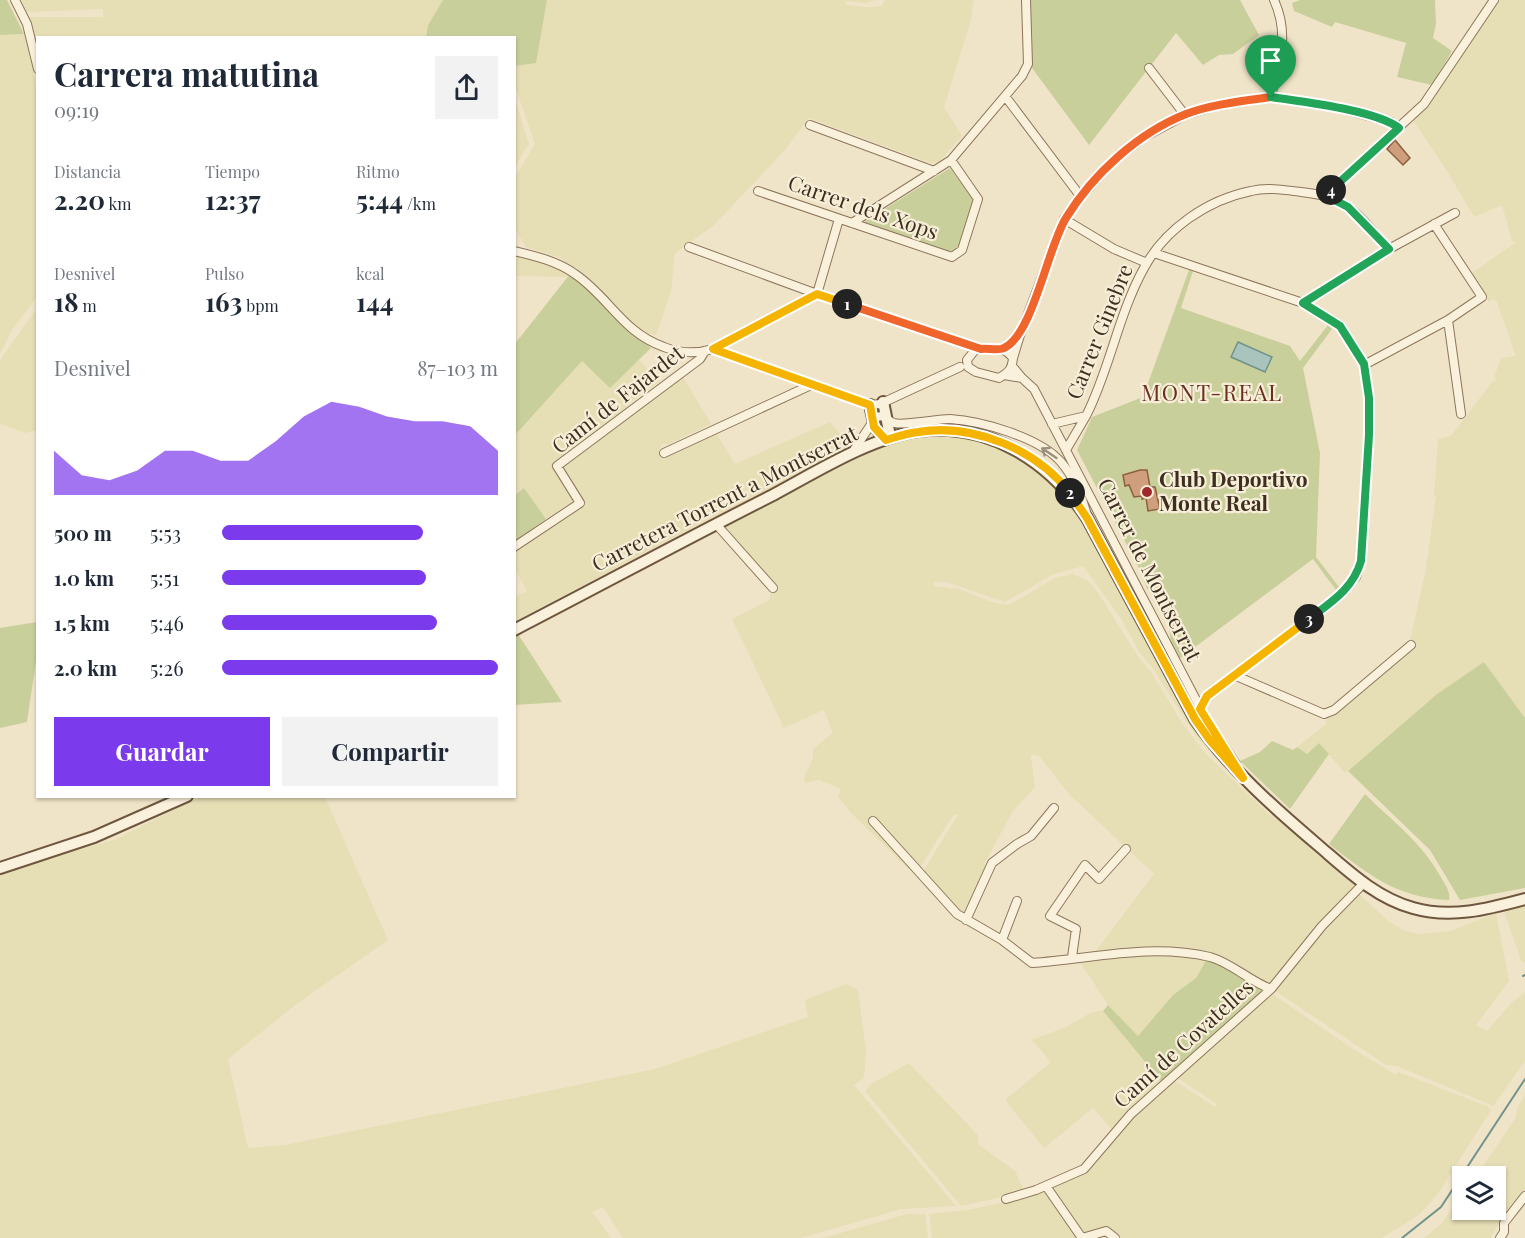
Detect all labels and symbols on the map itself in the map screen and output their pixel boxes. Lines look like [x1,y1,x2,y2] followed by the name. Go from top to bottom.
[1245,35,1296,97] pin
[785,167,942,245] street label: Carrer dels Xops
[1316,175,1346,205] pin: 4
[1058,260,1138,403] street label: Carrer Ginebre
[832,289,862,319] pin: 1
[545,338,689,459] street label: Camí de Fajardet
[1141,377,1283,407] district label: MONT-REAL
[586,418,862,577] street label: Carretera Torrent a Montserrat
[1041,447,1058,459] one-way arrow
[1159,464,1308,516] place label: Club Deportivo Monte Real
[1092,473,1209,666] street label: Carrer de Montserrat
[1055,478,1085,508] pin: 2
[1140,485,1154,499] marker: Club Deportivo Monte Real
[1294,604,1324,634] pin: 3
[1107,972,1259,1113] street label: Camí de Covatelles

